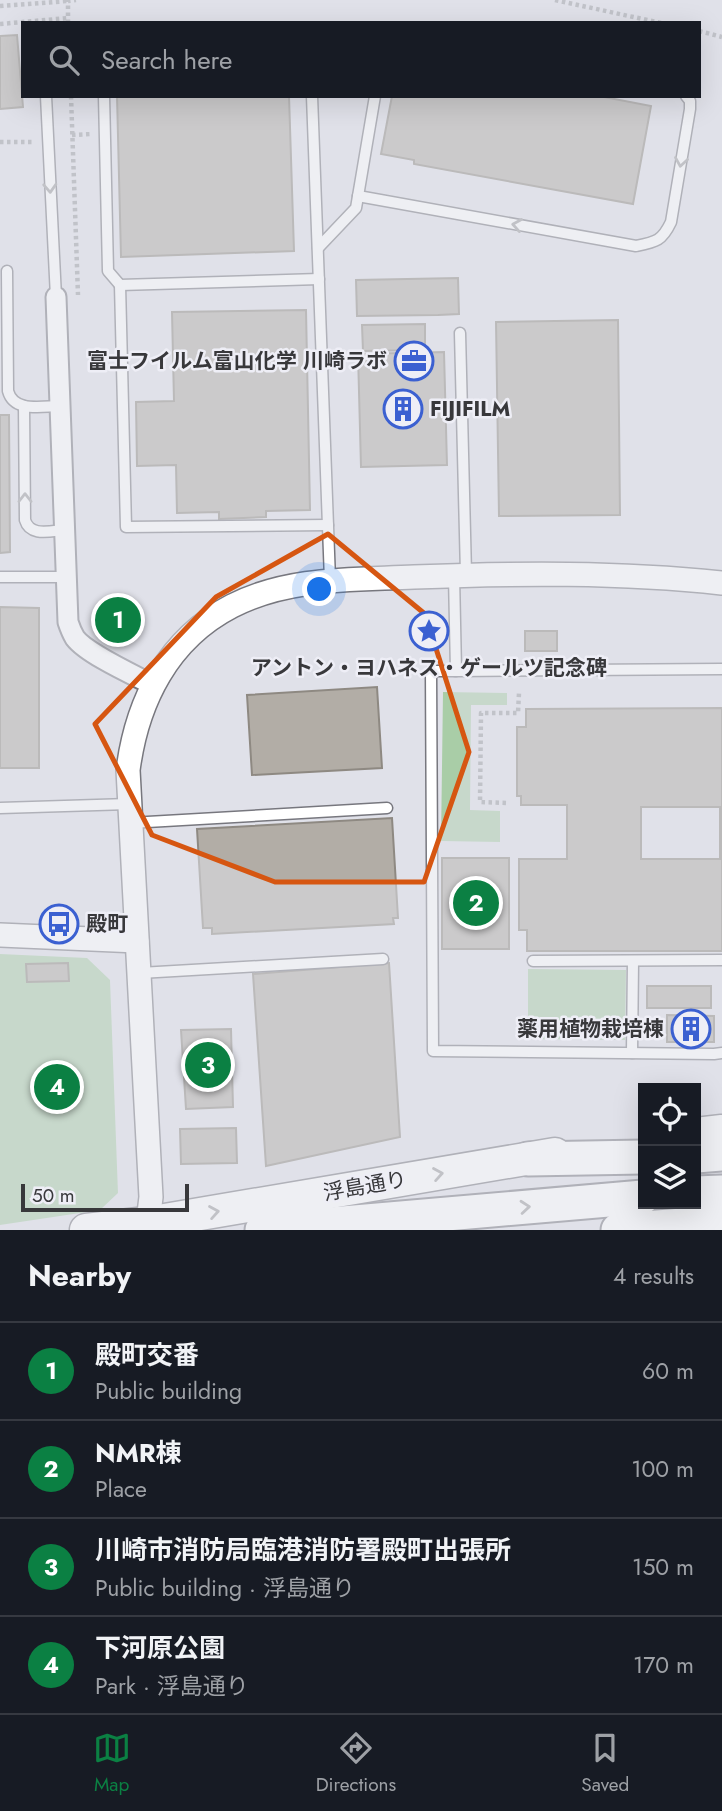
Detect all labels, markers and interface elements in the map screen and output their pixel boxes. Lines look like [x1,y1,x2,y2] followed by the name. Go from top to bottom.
[21,21,701,98] search box
[45,41,83,79] icon: search
[101,41,233,79] text: Search here
[674,157,689,168] one-way arrow
[42,183,57,194] one-way arrow
[511,218,523,233] one-way arrow
[393,340,435,382] office icon: 富士フイルム富山化学 川崎ラボ
[87,346,387,376] place label: 富士フイルム富山化学 川崎ラボ
[382,388,424,430] building icon: FIJIFILM
[430,394,510,424] place label: FIJIFILM
[17,492,33,503] one-way arrow
[302,572,336,606] your location
[95,594,141,646] pin: 1
[408,610,450,652] place icon: アントン・ヨハネス・ゲールツ記念碑
[251,653,607,683] place label: アントン・ヨハネス・ゲールツ記念碑
[453,877,499,929] pin: 2
[38,903,80,945] bus stop icon: 殿町
[86,909,128,939] place label: 殿町
[670,1008,712,1050] building icon: 薬用植物栽培棟
[517,1014,664,1044] place label: 薬用植物栽培棟
[185,1039,231,1091] pin: 3
[34,1061,80,1113] pin: 4
[638,1083,701,1209] map controls
[638,1083,701,1146] button: locate
[638,1146,701,1209] button: layers
[321,1164,409,1208] street label: 浮島通り
[433,1167,444,1182] one-way arrow
[21,1181,189,1213] scale bar
[32,1182,75,1209] text: 50 m
[520,1200,531,1215] one-way arrow
[208,1205,220,1220] one-way arrow
[28,1254,131,1297] text: Nearby
[613,1259,694,1293] text: 4 results
[95,1336,199,1374] text: 殿町交番
[45,1354,57,1388] text: 1
[642,1354,694,1388] text: 60 m
[95,1374,242,1408] text: Public building
[95,1434,182,1472] text: NMR棟
[43,1452,59,1486] text: 2
[631,1452,694,1486] text: 100 m
[95,1472,147,1506] text: Place
[95,1531,511,1569] text: 川崎市消防局臨港消防署殿町出張所
[44,1550,58,1584] text: 3
[632,1550,694,1584] text: 150 m
[95,1571,355,1605] text: Public building · 浮島通り
[95,1629,225,1667] text: 下河原公園
[43,1648,59,1682] text: 4
[633,1648,694,1682] text: 170 m
[95,1669,249,1703] text: Park · 浮島通り
[93,1729,131,1798] tab: Map
[316,1729,396,1798] tab: Directions
[581,1729,629,1798] tab: Saved

